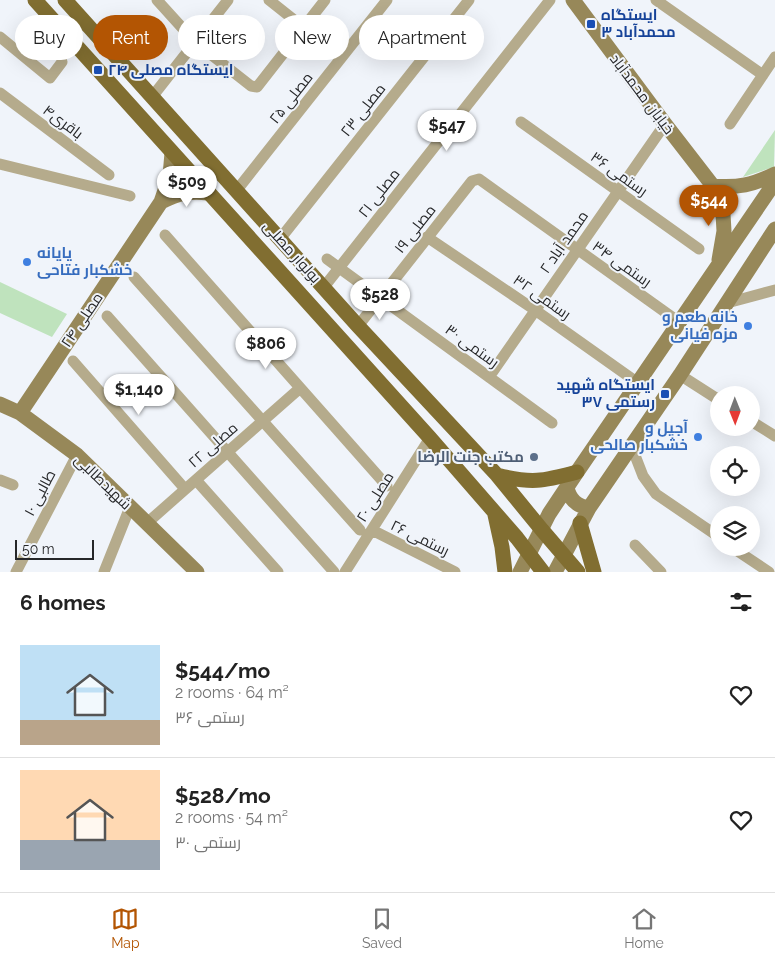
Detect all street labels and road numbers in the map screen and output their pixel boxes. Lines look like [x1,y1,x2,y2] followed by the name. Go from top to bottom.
[605,50,678,138] street label: خیابان محمدآباد
[265,69,317,128] street label: مصلی ۲۵
[337,80,390,141] street label: مصلی ۲۳
[39,101,87,144] street label: باقری۴
[587,148,651,201] street label: رستمی ۳۶
[354,165,404,221] street label: مصلی ۲۱
[391,201,440,257] street label: مصلی ۱۹
[536,207,592,277] street label: محمد آباد ۲
[259,217,325,288] street label: بولوار مصلی
[588,237,655,292] street label: رستمی ۳۴
[509,271,574,324] street label: رستمی ۳۲
[57,289,108,351] street label: مصلی ۲۴
[441,321,502,372] street label: رستمی ۳۰
[184,419,242,472] street label: مصلی ۲۲
[70,450,135,514] street label: شهیدطالبی
[20,467,60,520] street label: طالبی ۱۰
[353,469,398,526] street label: مصلی ۲۰
[387,516,452,561] street label: رستمی ۲۶

